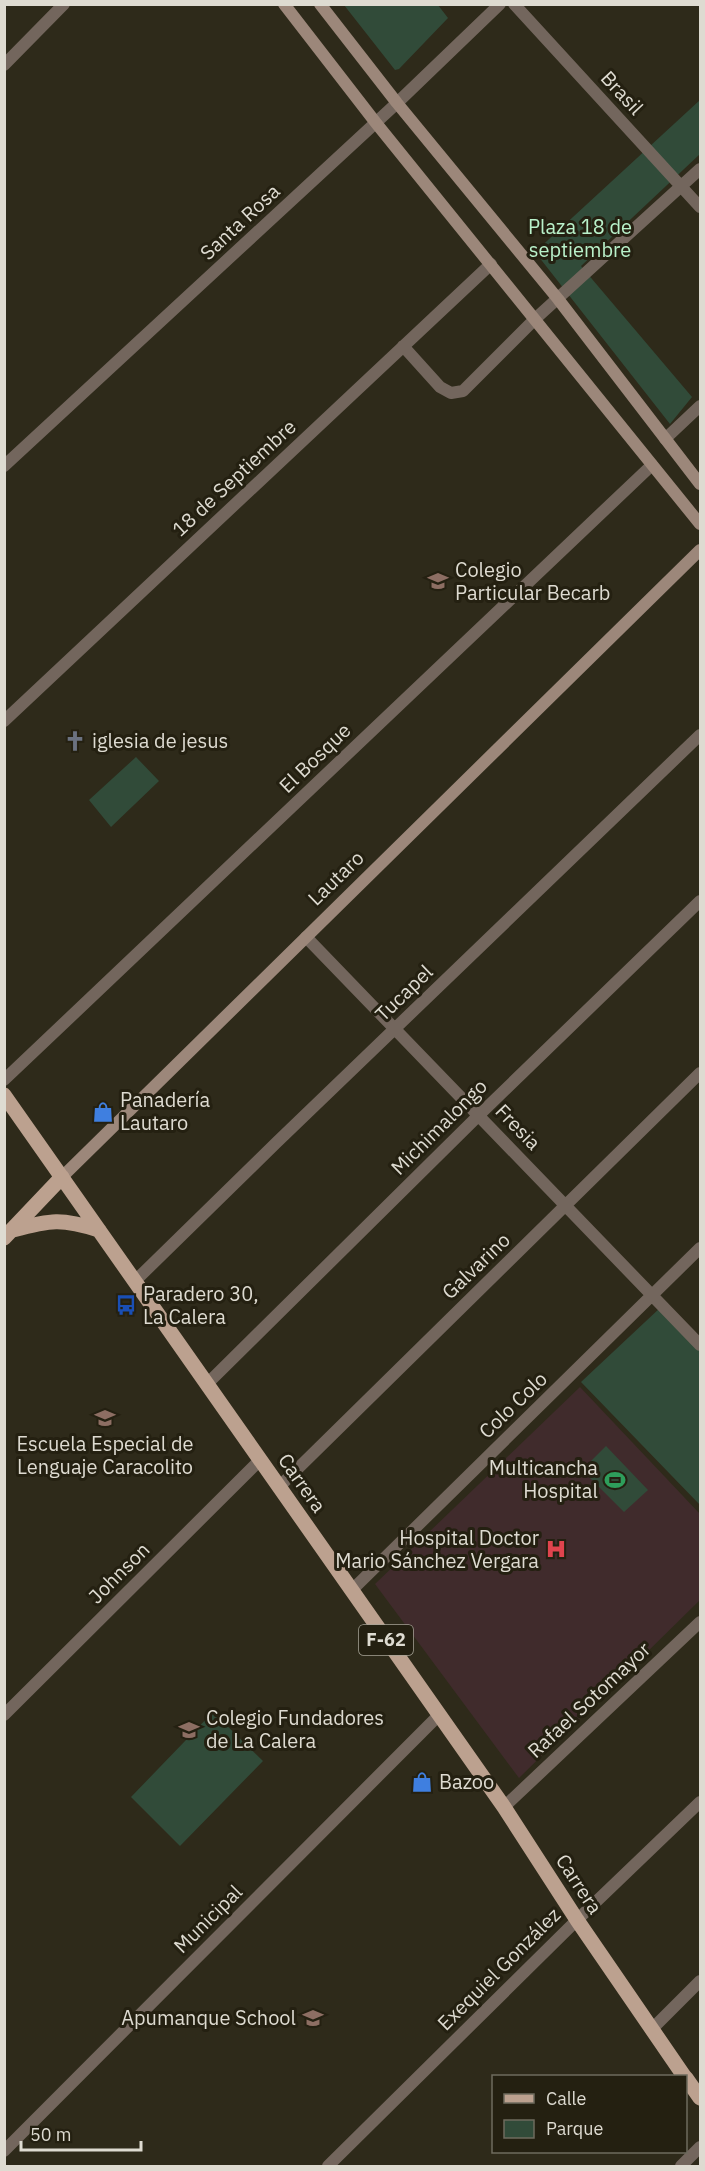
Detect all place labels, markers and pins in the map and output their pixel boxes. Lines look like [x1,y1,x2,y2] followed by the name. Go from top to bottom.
[455,556,610,606] place label: Colegio Particular Becarb
[426,569,450,593] school or university icon: Colegio Particular Becarb
[92,727,228,754] place label: iglesia de jesus
[63,729,87,753] church icon: iglesia de jesus
[120,1086,211,1136] place label: Panadería Lautaro
[91,1100,115,1124] shop icon: Panadería Lautaro
[143,1280,259,1330] place label: Paradero 30, La Calera
[114,1293,138,1317] bus stop icon: Paradero 30, La Calera
[93,1406,117,1430] school or university icon: Escuela Especial de Lenguaje Caracolito
[16,1430,194,1480] place label: Escuela Especial de Lenguaje Caracolito
[489,1454,598,1504] place label: Multicancha Hospital
[603,1468,627,1492] sports icon: Multicancha Hospital
[335,1524,539,1574] place label: Hospital Doctor Mario Sánchez Vergara
[544,1537,568,1561] hospital icon: Hospital Doctor Mario Sánchez Vergara
[206,1704,384,1754] place label: Colegio Fundadores de La Calera
[177,1718,201,1742] school or university icon: Colegio Fundadores de La Calera
[439,1768,494,1795] place label: Bazoo
[410,1770,434,1794] shop icon: Bazoo
[121,2004,296,2031] place label: Apumanque School
[301,2006,325,2030] school or university icon: Apumanque School

